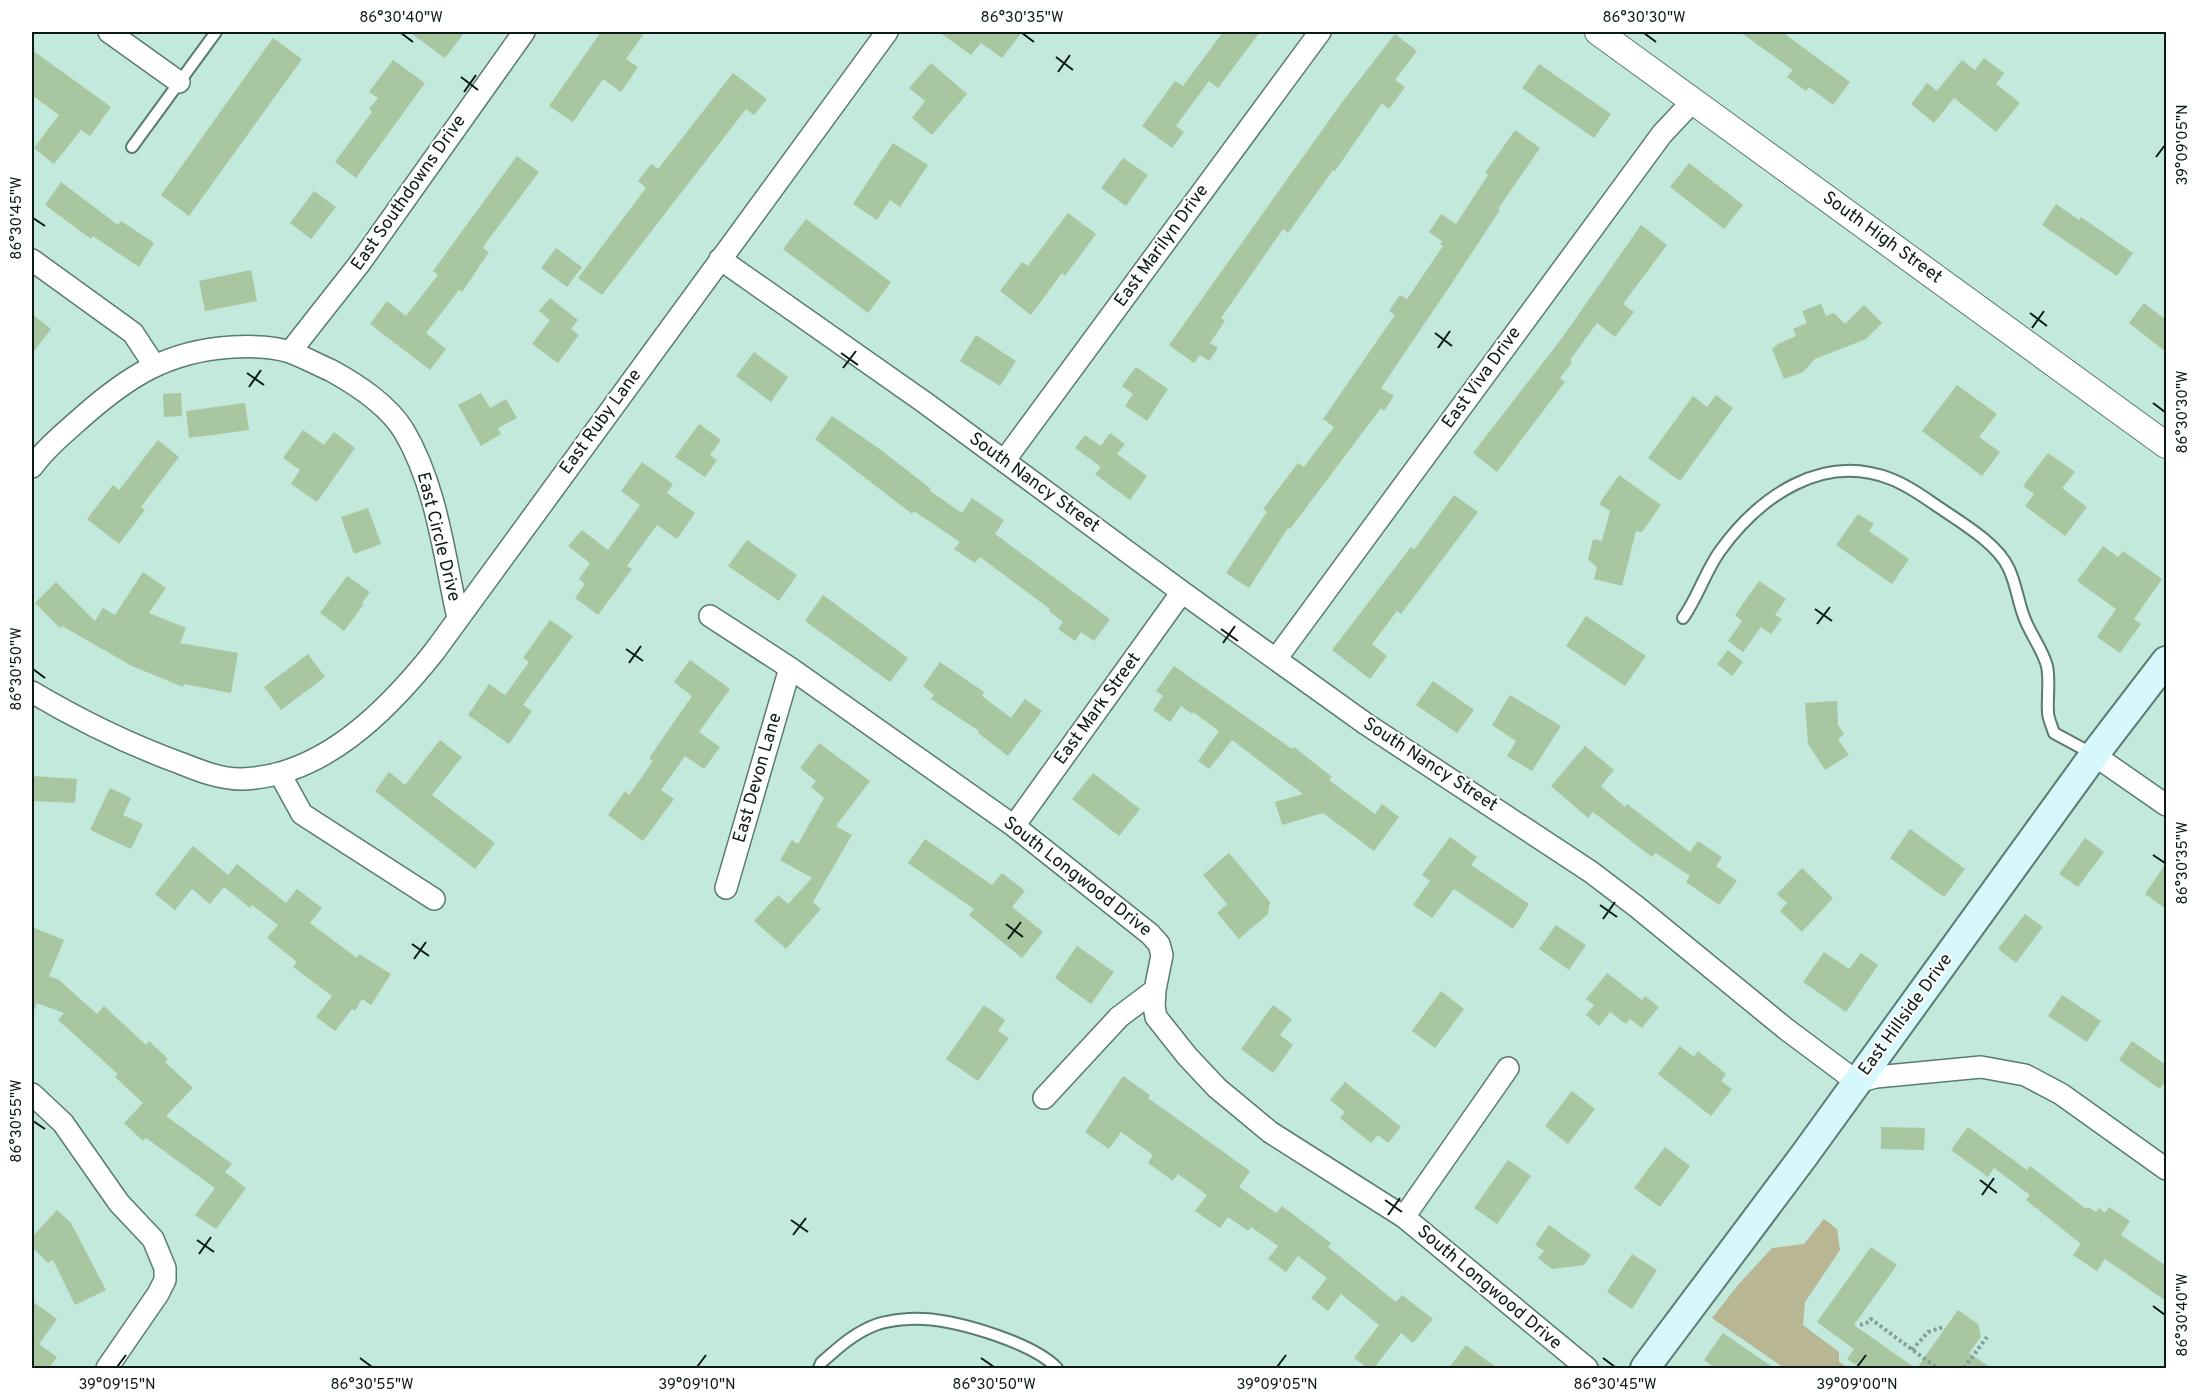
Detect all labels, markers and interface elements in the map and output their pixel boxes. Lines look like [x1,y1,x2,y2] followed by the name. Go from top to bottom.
[359,9,443,28] text: 86°30'40"W
[981,9,1063,28] text: 86°30'35"W
[1602,9,1686,28] text: 86°30'30"W
[2174,104,2193,186] text: 39°09'05"N
[346,111,472,275] street label: East Southdowns Drive
[8,176,27,260] text: 86°30'45"W
[1110,180,1214,312] street label: East Marilyn Drive
[1818,187,1946,289] street label: South High Street
[1437,323,1527,433] street label: East Viva Drive
[555,365,647,479] street label: East Ruby Lane
[2174,370,2193,454] text: 86°30'30"W
[964,428,1104,538] street label: South Nancy Street
[411,470,465,604] street label: East Circle Drive
[8,627,27,711] text: 86°30'50"W
[1050,648,1146,770] street label: East Mark Street
[728,710,788,846] street label: East Devon Lane
[1358,713,1502,817] street label: South Nancy Street
[998,812,1156,942] street label: South Longwood Drive
[2174,822,2193,904] text: 86°30'35"W
[1854,949,1958,1081] street label: East Hillside Drive
[8,1079,27,1163] text: 86°30'55"W
[1412,1221,1566,1355] street label: South Longwood Drive
[2174,1273,2193,1357] text: 86°30'40"W
[78,1376,156,1395] text: 39°09'15"N
[330,1376,414,1395] text: 86°30'55"W
[658,1376,736,1395] text: 39°09'10"N
[952,1376,1036,1395] text: 86°30'50"W
[1236,1376,1318,1395] text: 39°09'05"N
[1573,1376,1657,1395] text: 86°30'45"W
[1816,1376,1898,1395] text: 39°09'00"N

